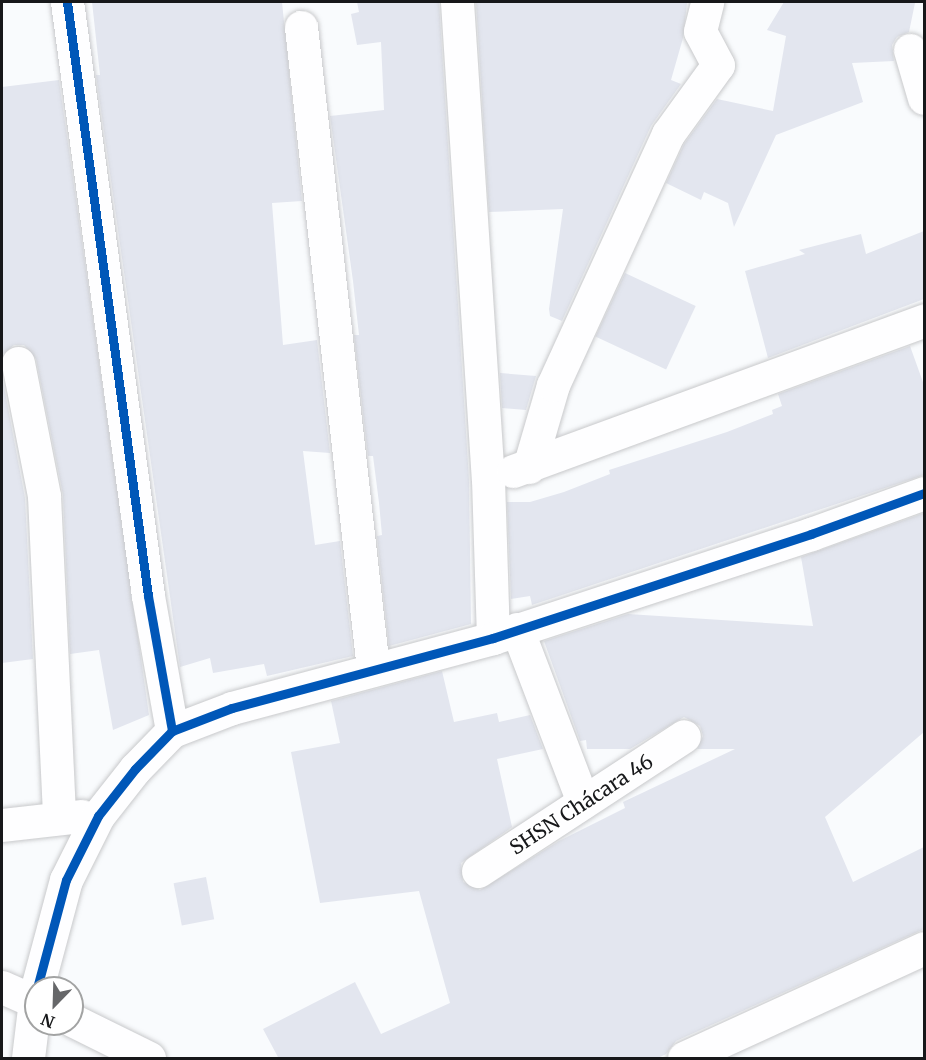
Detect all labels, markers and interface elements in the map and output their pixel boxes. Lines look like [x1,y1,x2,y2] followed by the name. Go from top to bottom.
[505,749,657,859] street label: SHSN Chácara 46
[24,976,84,1036] north arrow
[38,1009,57,1032] text: N

